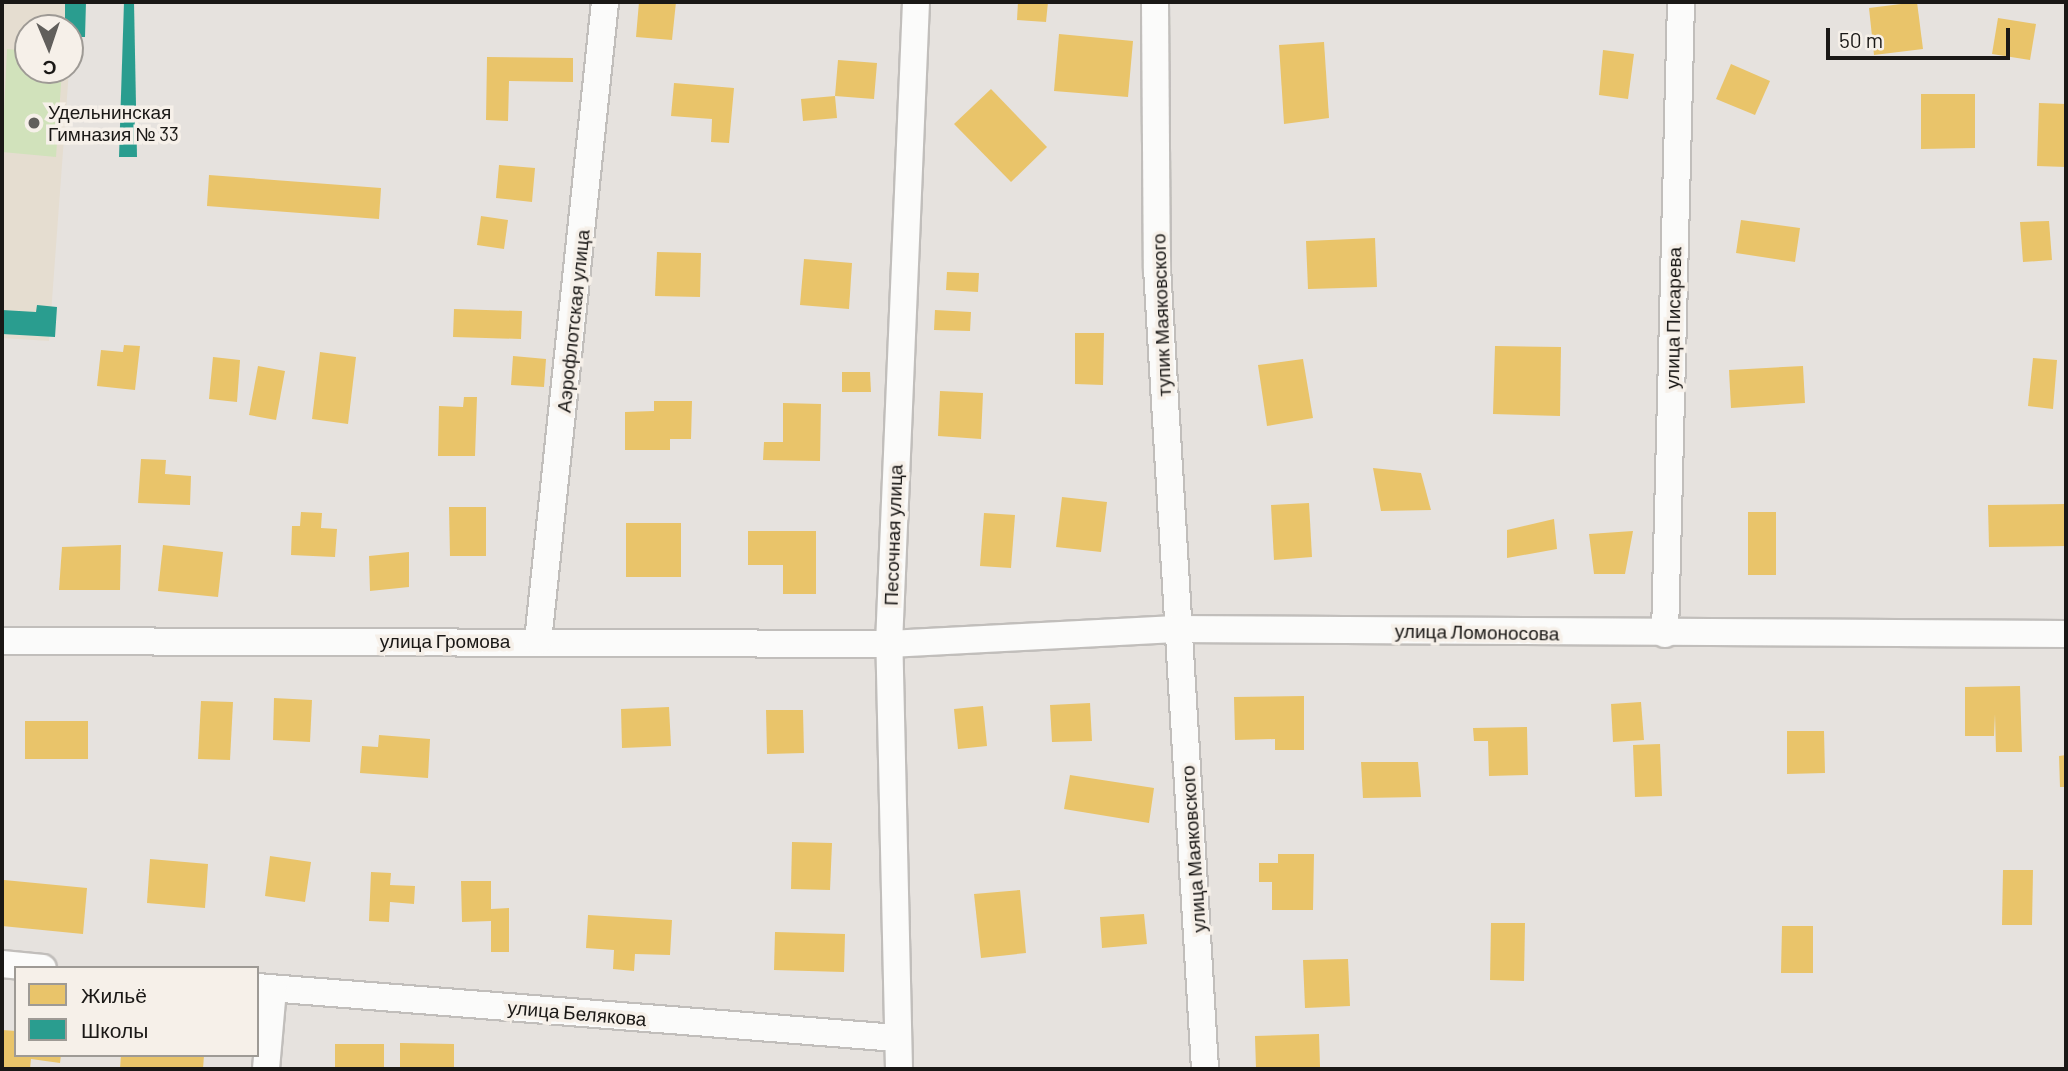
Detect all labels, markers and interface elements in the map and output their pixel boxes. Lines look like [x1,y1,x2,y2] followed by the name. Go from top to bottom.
[14,14,84,84] north arrow
[1830,14,2014,58] scale bar
[1839,27,1883,52] text: 50 m
[42,57,57,80] text: С
[48,101,179,145] place label: Удельнинская Гимназия № 33
[26,115,42,131] marker: Удельнинская Гимназия № 33
[552,228,594,414] street label: Аэрофлотская улица
[1147,233,1175,397] street label: тупик Маяковского
[1660,247,1686,389] street label: улица Писарева
[879,464,907,606] street label: Песочная улица
[1395,619,1559,645] street label: улица Ломоносова
[380,630,510,652] street label: улица Громова
[1176,765,1210,933] street label: улица Маяковского
[14,966,259,1057] legend
[81,982,147,1007] text: Жильё
[507,996,647,1030] street label: улица Белякова
[81,1017,148,1042] text: Школы

